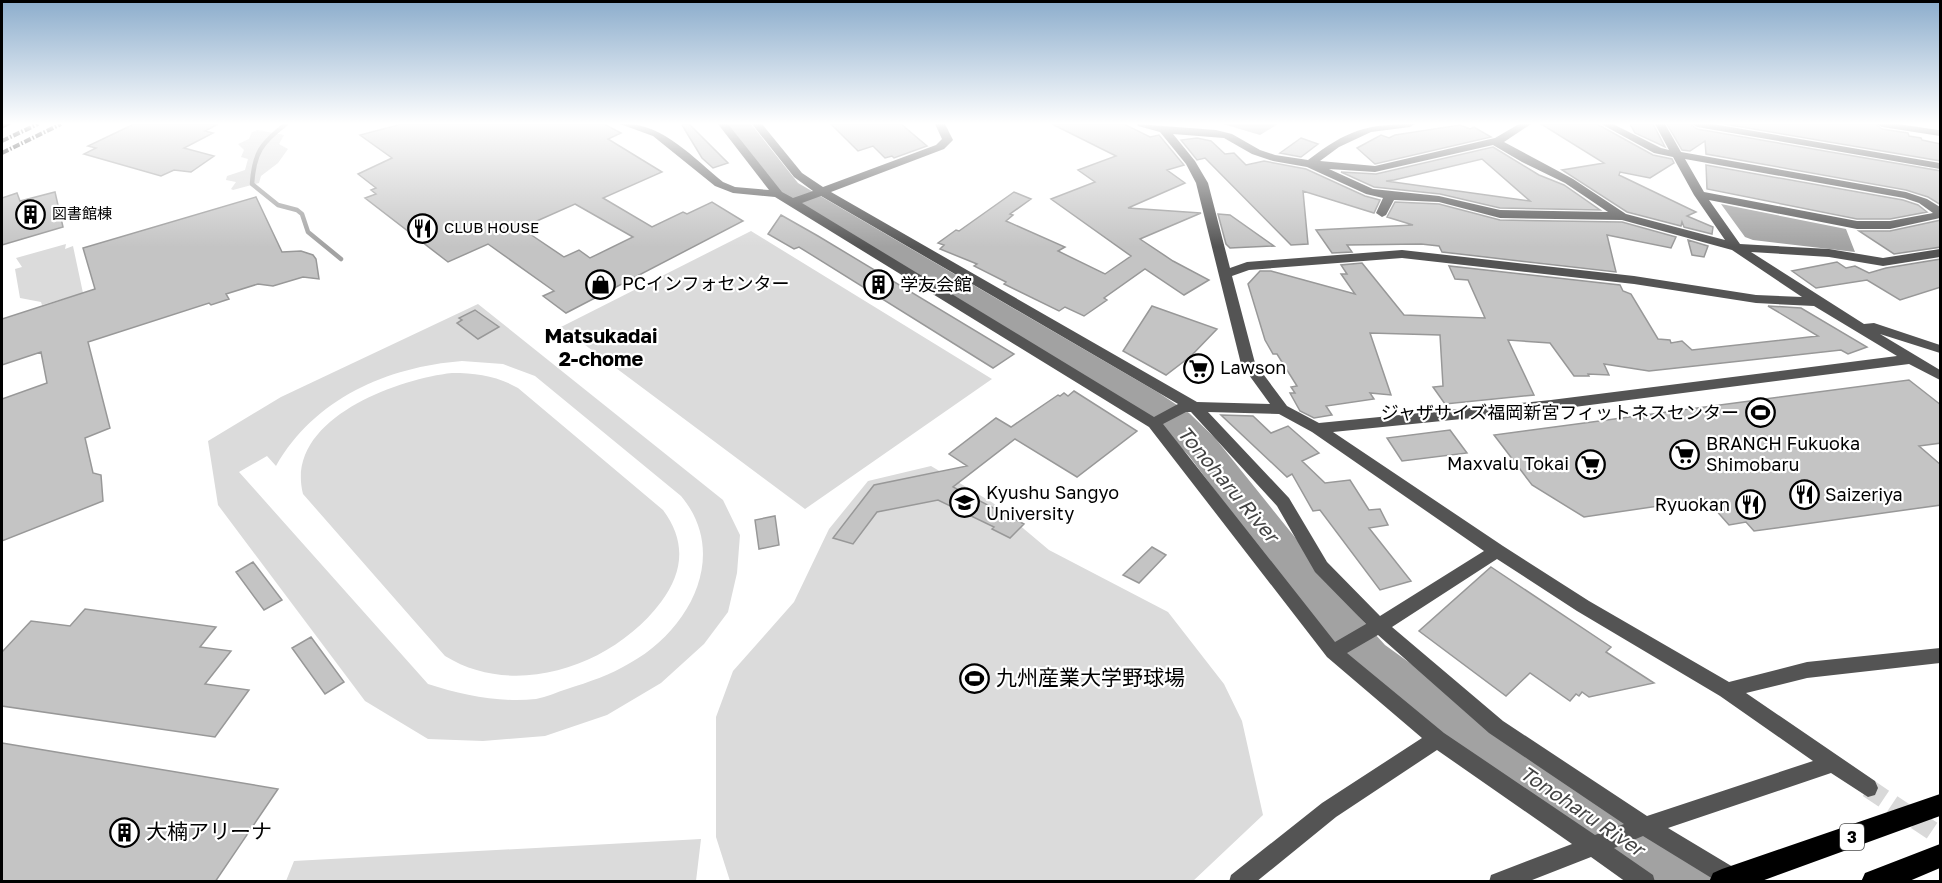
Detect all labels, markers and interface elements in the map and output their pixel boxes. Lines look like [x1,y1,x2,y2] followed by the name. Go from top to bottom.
[15,198,47,230] building icon: 図書館棟
[52,204,112,222] place label: 図書館棟
[407,212,439,244] restaurant icon: CLUB HOUSE
[444,218,539,236] place label: CLUB HOUSE
[585,268,617,300] shop icon: PCインフォセンター
[863,269,895,301] building icon: 学友会館
[622,272,790,294] place label: PCインフォセンター
[900,273,972,295] place label: 学友会館
[545,323,657,370] district label: Matsukadai 2-chome
[1183,352,1215,384] supermarket icon: Lawson
[1220,356,1286,378] place label: Lawson
[1744,397,1776,429] sports icon: ジャザサイズ福岡新宮フィットネスセンター
[1381,401,1739,423] place label: ジャザサイズ福岡新宮フィットネスセンター
[1173,420,1286,549] water label: Tonoharu River
[1706,432,1860,475] place label: BRANCH Fukuoka Shimobaru
[1669,438,1701,470] supermarket icon: BRANCH Fukuoka Shimobaru
[1574,448,1606,480] supermarket icon: Maxvalu Tokai
[1447,452,1569,474] place label: Maxvalu Tokai
[1788,479,1820,511] restaurant icon: Saizeriya
[986,481,1119,524] place label: Kyushu Sangyo University
[1825,483,1903,505] place label: Saizeriya
[949,487,981,519] school or university icon: Kyushu Sangyo University
[1735,489,1767,521] restaurant icon: Ryuokan
[1655,493,1730,515] place label: Ryuokan
[959,662,991,694] sports icon: 九州産業大学野球場
[996,664,1185,690] place label: 九州産業大学野球場
[1516,760,1652,862] water label: Tonoharu River
[109,816,141,848] building icon: 大楠アリーナ
[146,818,272,844] place label: 大楠アリーナ
[1840,824,1864,850] road number: 3

